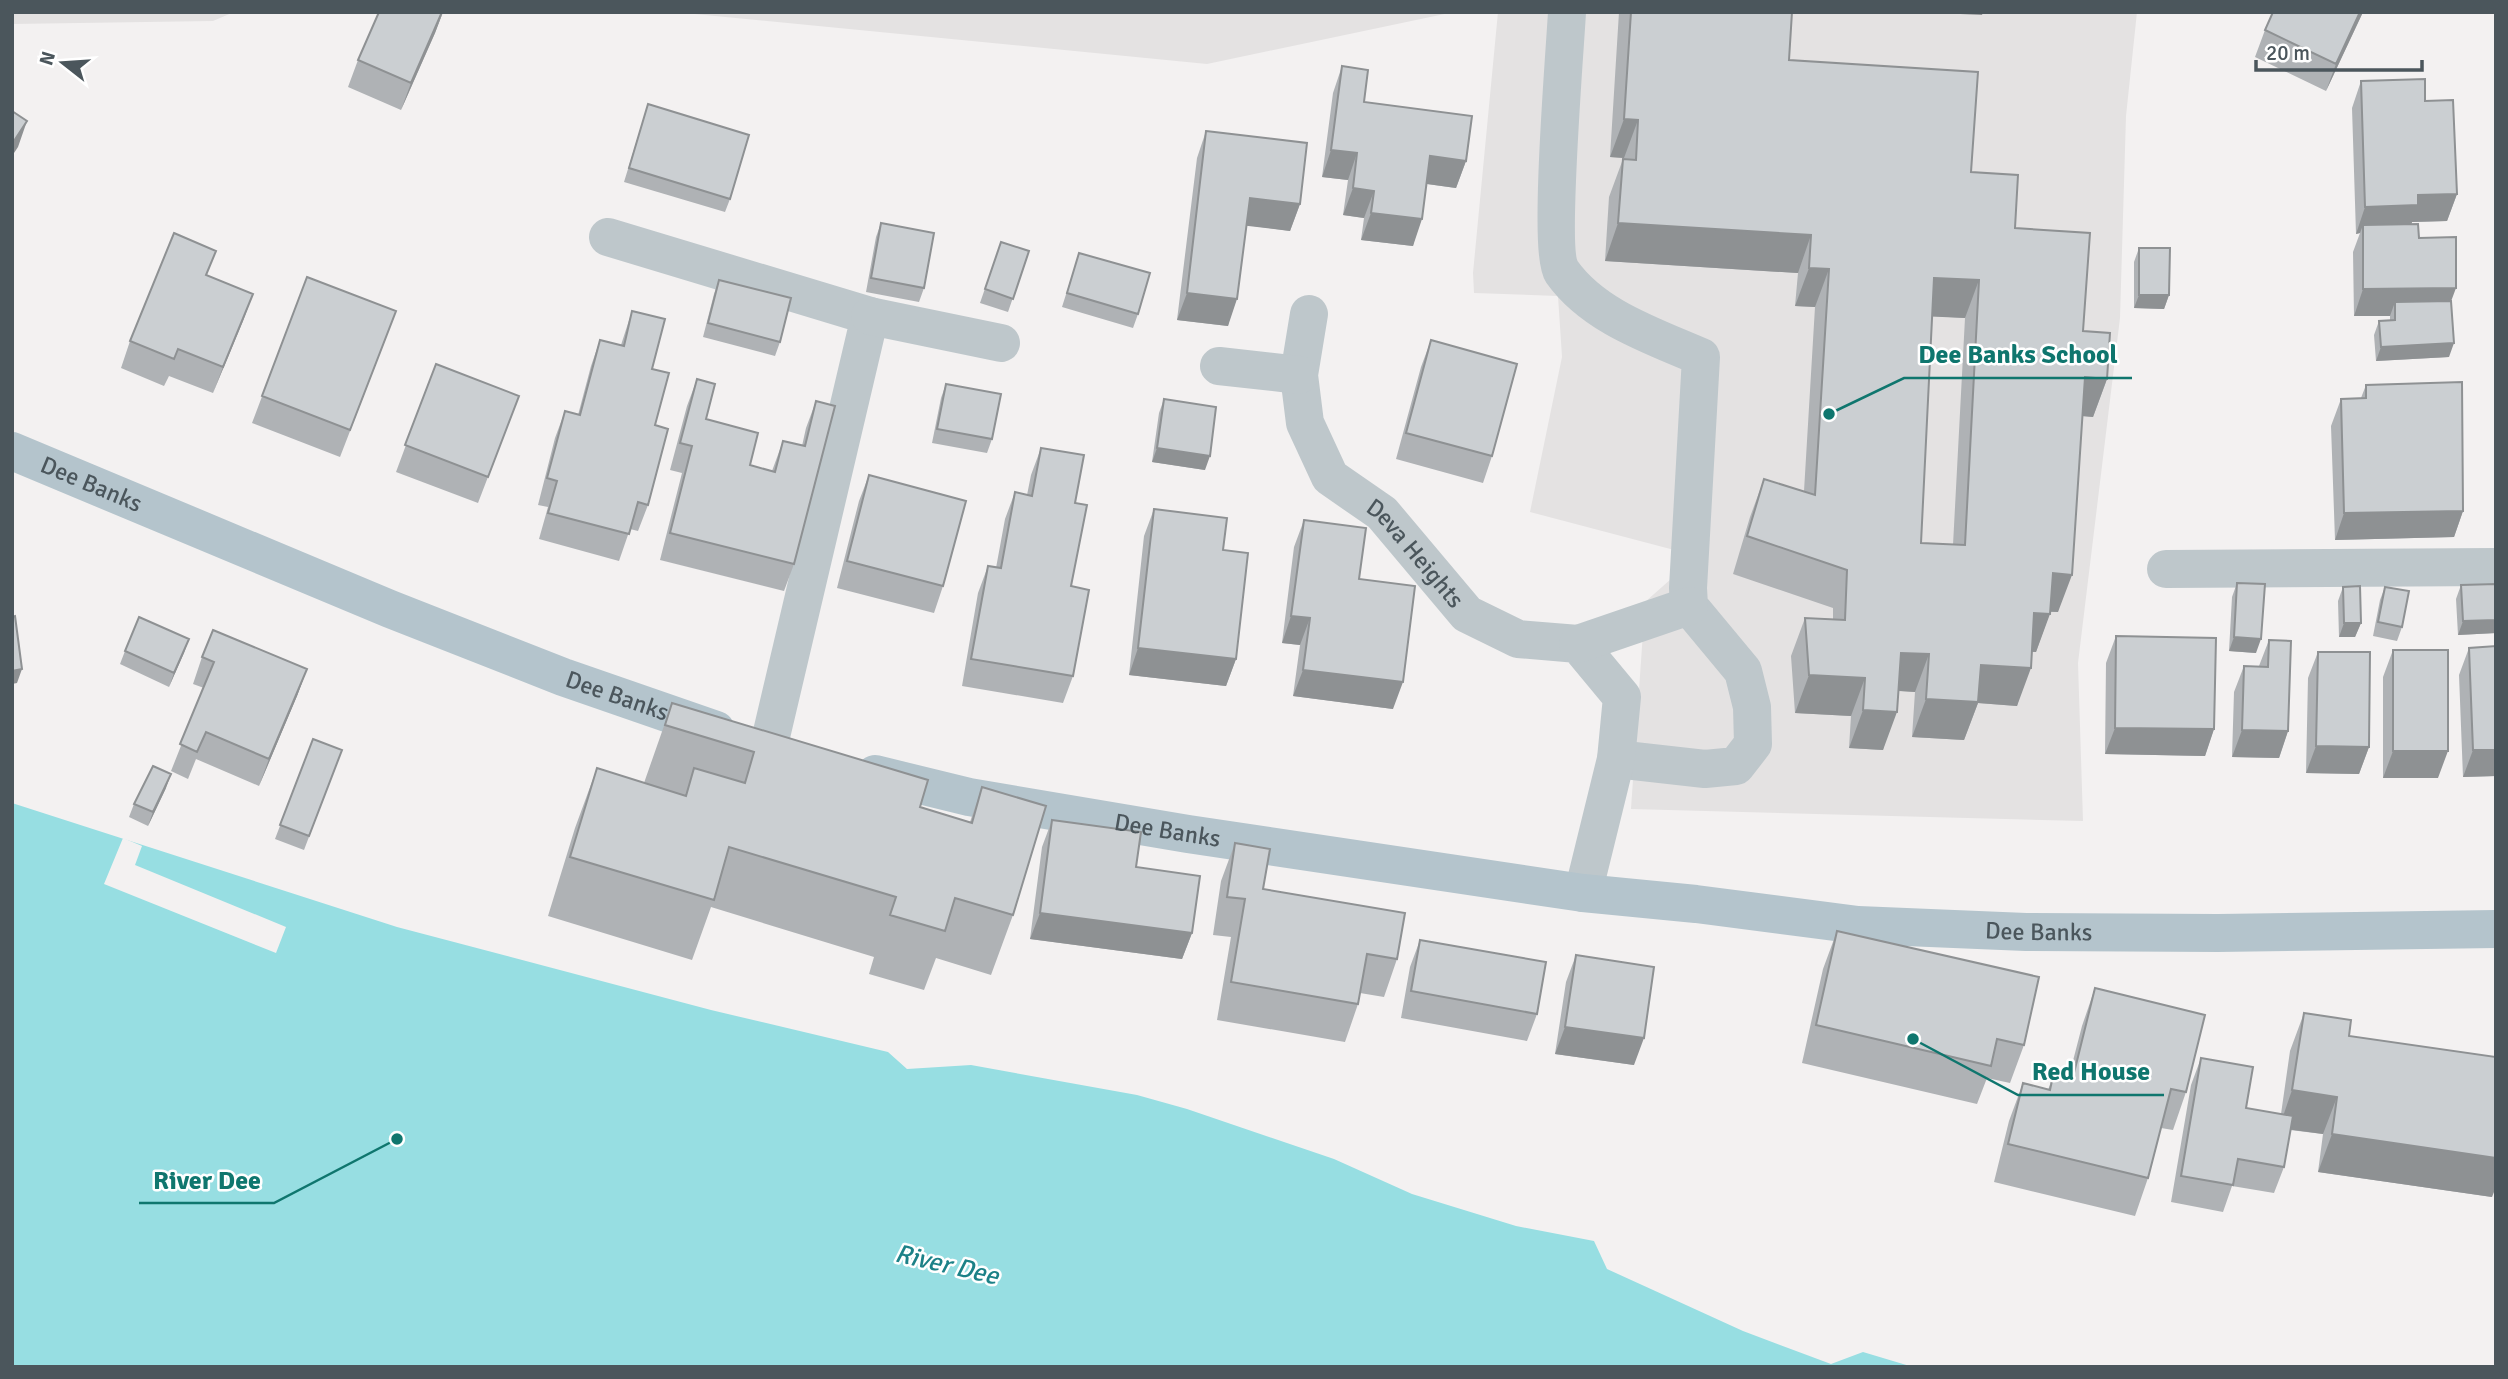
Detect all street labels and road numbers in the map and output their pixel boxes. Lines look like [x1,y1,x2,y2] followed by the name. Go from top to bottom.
[36,450,147,519] street label: Dee Banks
[1361,492,1470,614] street label: Deva Heights
[562,664,673,728] street label: Dee Banks
[1112,807,1223,854] street label: Dee Banks
[1985,915,2092,947] street label: Dee Banks

